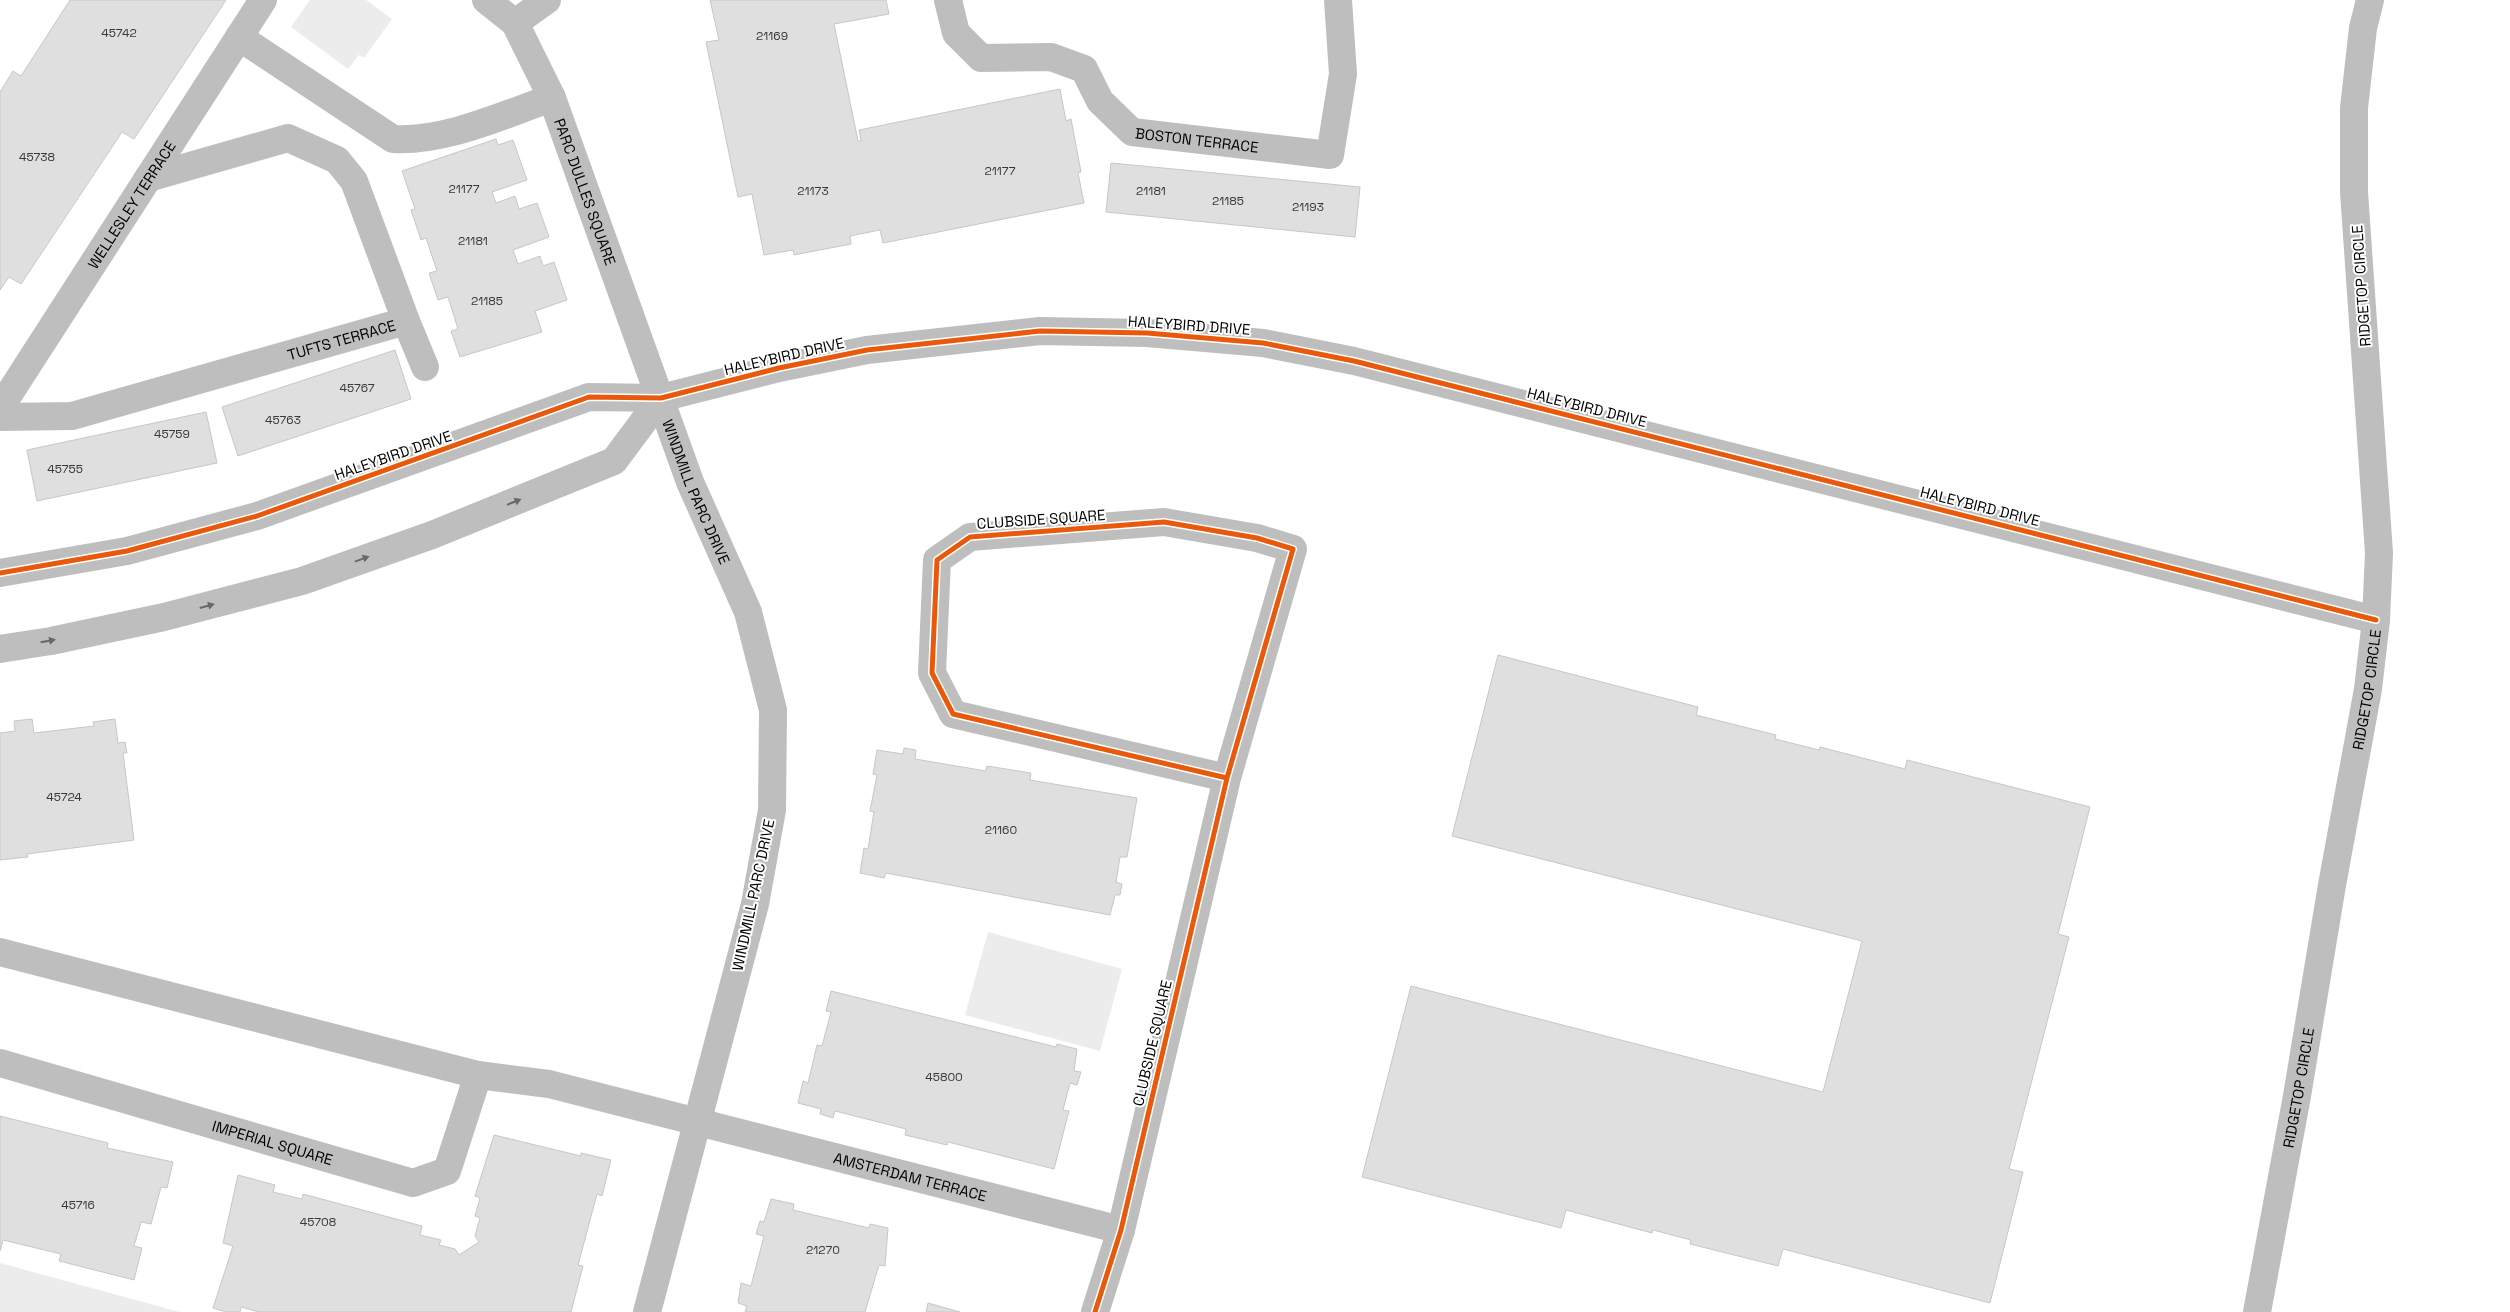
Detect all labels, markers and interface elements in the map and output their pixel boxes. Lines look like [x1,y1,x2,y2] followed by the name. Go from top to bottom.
[101,25,137,41] house number: 45742
[756,28,788,44] house number: 21169
[550,115,621,268] street label: PARC DULLES SQUARE
[1134,123,1260,156] street label: BOSTON TERRACE
[83,137,179,272] street label: WELLESLEY TERRACE
[19,149,55,165] house number: 45738
[985,163,1016,179] house number: 21177
[449,181,480,197] house number: 21177
[797,183,829,199] house number: 21173
[1136,183,1166,199] house number: 21181
[1212,193,1244,209] house number: 21185
[1292,199,1324,215] house number: 21193
[2347,225,2375,347] street label: RIDGETOP CIRCLE
[458,233,488,249] house number: 21181
[471,293,503,309] house number: 21185
[1127,311,1251,339] street label: HALEYBIRD DRIVE
[285,315,398,364] street label: TUFTS TERRACE
[722,333,846,379] street label: HALEYBIRD DRIVE
[339,380,375,396] house number: 45767
[1525,383,1649,431] street label: HALEYBIRD DRIVE
[265,412,301,428] house number: 45763
[659,417,735,567] street label: WINDMILL PARC DRIVE
[154,426,190,442] house number: 45759
[332,426,454,484] street label: HALEYBIRD DRIVE
[47,461,83,477] house number: 45755
[1918,482,2042,530] street label: HALEYBIRD DRIVE
[507,497,521,505] one-way arrow
[976,505,1106,533] street label: CLUBSIDE SQUARE
[355,555,370,563] one-way arrow
[199,601,214,609] one-way arrow
[2348,628,2384,751] street label: RIDGETOP CIRCLE
[41,637,57,645] one-way arrow
[46,789,82,805] house number: 45724
[728,817,778,973] street label: WINDMILL PARC DRIVE
[985,822,1017,838] house number: 21160
[1128,978,1176,1108] street label: CLUBSIDE SQUARE
[2278,1026,2318,1149] street label: RIDGETOP CIRCLE
[925,1069,963,1085] house number: 45800
[210,1116,335,1169] street label: IMPERIAL SQUARE
[832,1148,989,1205] street label: AMSTERDAM TERRACE
[61,1197,95,1213] house number: 45716
[300,1214,336,1230] house number: 45708
[806,1242,840,1258] house number: 21270

